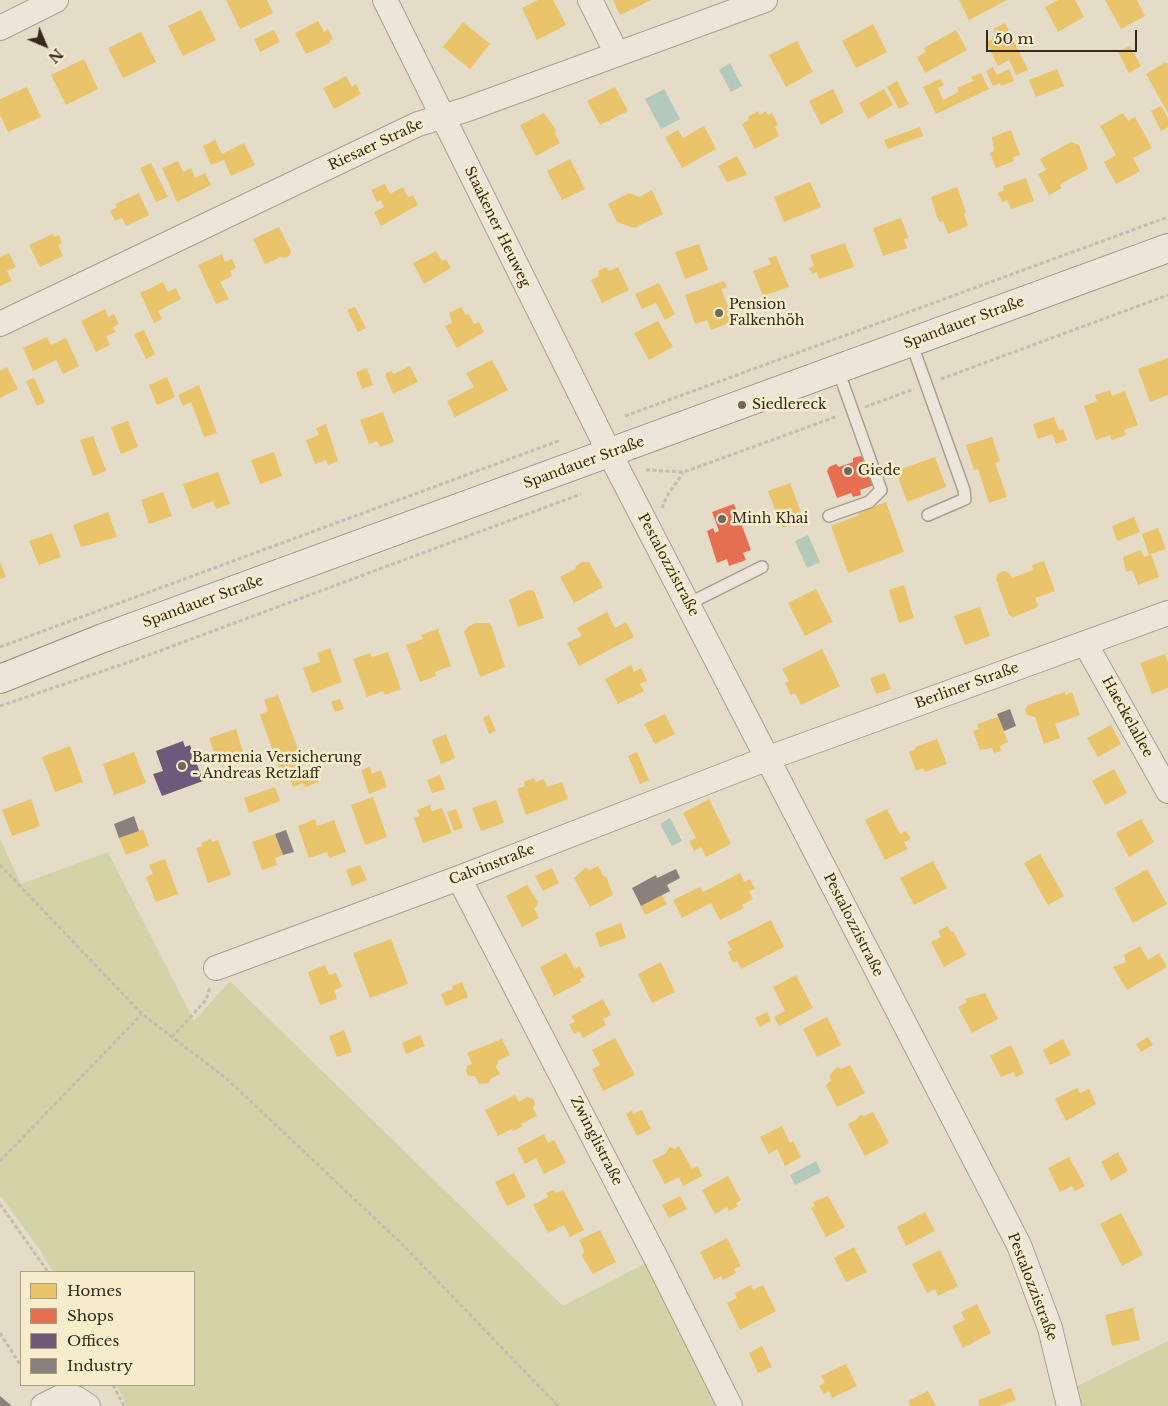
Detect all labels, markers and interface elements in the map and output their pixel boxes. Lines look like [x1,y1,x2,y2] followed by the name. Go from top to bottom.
[20,20,70,70] north arrow
[988,20,1139,52] scale bar
[994,29,1034,48] text: 50 m
[45,45,67,67] text: N
[326,116,426,174] street label: Riesaer Straße
[460,164,534,290] street label: Staakener Heuweg
[901,293,1027,353] street label: Spandauer Straße
[729,297,804,330] place label: Pension Falkenhöh
[713,307,725,319] marker: Pension Falkenhöh
[752,397,827,413] place label: Siedlereck
[736,399,748,411] marker: Siedlereck
[521,433,647,493] street label: Spandauer Straße
[858,463,900,479] place label: Giede
[842,465,854,477] marker: Giede
[634,511,702,619] street label: Pestalozzistraße
[732,511,808,527] place label: Minh Khai
[716,513,728,525] marker: Minh Khai
[140,572,266,632] street label: Spandauer Straße
[913,659,1021,713] street label: Berliner Straße
[1098,674,1156,760] street label: Haeckelallee
[192,750,361,782] place label: Barmenia Versicherung - Andreas Retzlaff
[176,760,188,772] marker: Barmenia Versicherung - Andreas Retzlaff
[447,841,537,889] street label: Calvinstraße
[820,870,886,980] street label: Pestalozzistraße
[566,1094,626,1188] street label: Zwinglistraße
[1004,1231,1060,1343] street label: Pestalozzistraße
[20,1271,195,1386] legend
[67,1281,122,1300] text: Homes
[67,1306,114,1325] text: Shops
[67,1331,119,1350] text: Offices
[67,1356,133,1375] text: Industry

